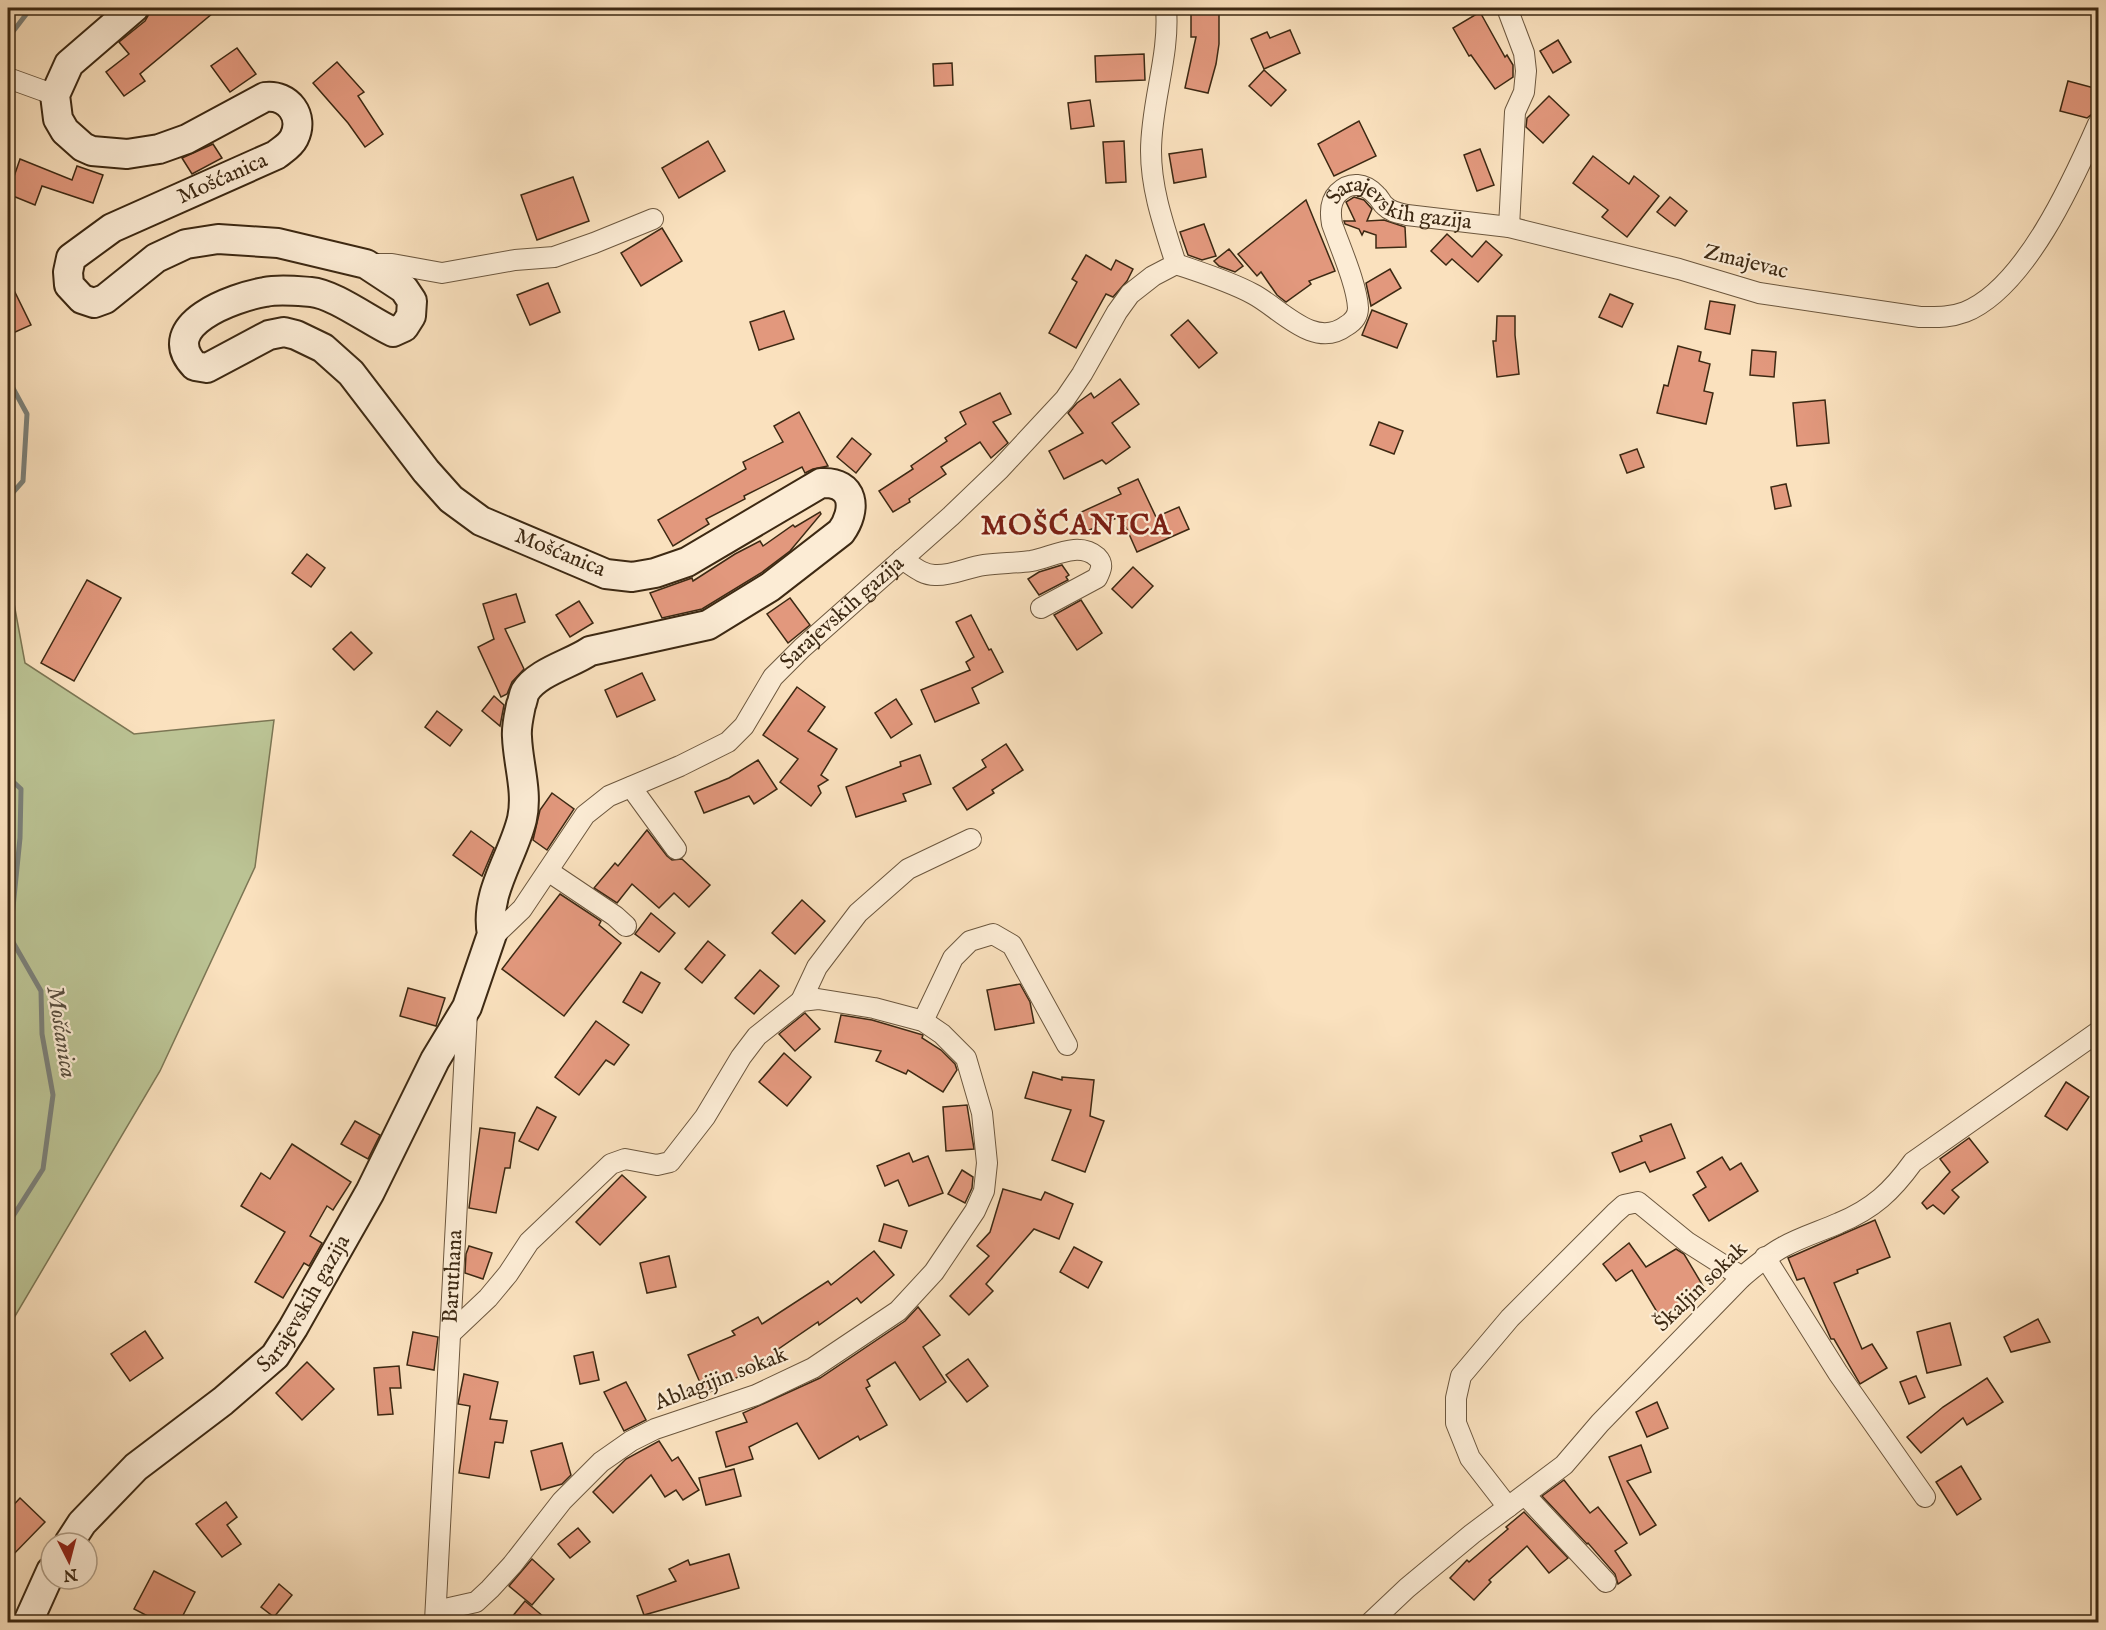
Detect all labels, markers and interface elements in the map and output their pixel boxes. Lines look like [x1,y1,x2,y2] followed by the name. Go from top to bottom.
[173,146,272,211] street label: Mošćanica
[1320,171,1474,237] street label: Sarajevskih gazija
[1701,238,1791,286] street label: Zmajevac
[981,508,1171,544] district label: MOŠĆANICA
[510,522,610,584] street label: Mošćanica
[774,550,911,676] street label: Sarajevskih gazija
[38,983,84,1081] water label: Mošćanica
[251,1229,357,1379] street label: Sarajevskih gazija
[437,1229,470,1324] street label: Baruthana
[1649,1236,1754,1338] street label: Škaljin sokak
[650,1341,792,1418] street label: Ablagijin sokak
[39,1531,99,1591] north arrow
[62,1563,79,1585] text: N

